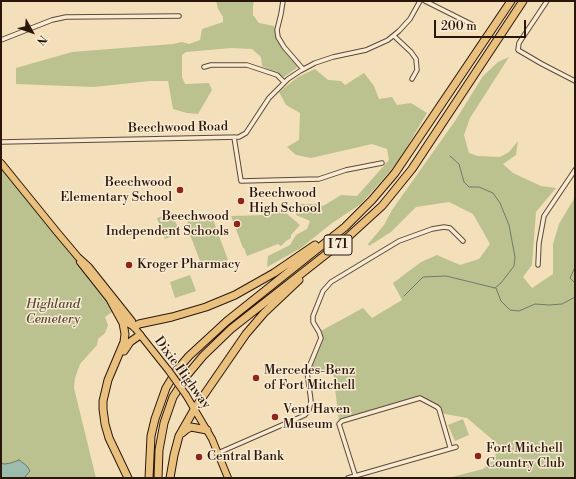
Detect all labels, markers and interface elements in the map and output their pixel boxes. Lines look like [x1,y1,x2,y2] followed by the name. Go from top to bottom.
[12,12,52,52] north arrow
[436,12,528,38] scale bar
[441,19,477,34] text: 200 m
[33,32,49,48] text: N
[128,119,228,137] street label: Beechwood Road
[60,175,172,206] place label: Beechwood Elementary School
[175,185,185,195] marker: Beechwood Elementary School
[249,186,321,217] place label: Beechwood High School
[236,196,246,206] marker: Beechwood High School
[106,209,229,240] place label: Beechwood Independent Schools
[232,219,242,229] marker: Beechwood Independent Schools
[324,235,352,255] road number: I 71
[137,257,241,273] place label: Kroger Pharmacy
[124,260,134,270] marker: Kroger Pharmacy
[26,297,80,328] park label: Highland Cemetery
[151,334,213,412] street label: Dixie Highway
[264,363,355,394] place label: Mercedes-Benz of Fort Mitchell
[251,373,261,383] marker: Mercedes-Benz of Fort Mitchell
[283,402,350,433] place label: Vent Haven Museum
[270,412,280,422] marker: Vent Haven Museum
[486,441,565,472] place label: Fort Mitchell Country Club
[207,449,284,465] place label: Central Bank
[473,451,483,461] marker: Fort Mitchell Country Club
[194,452,204,462] marker: Central Bank

